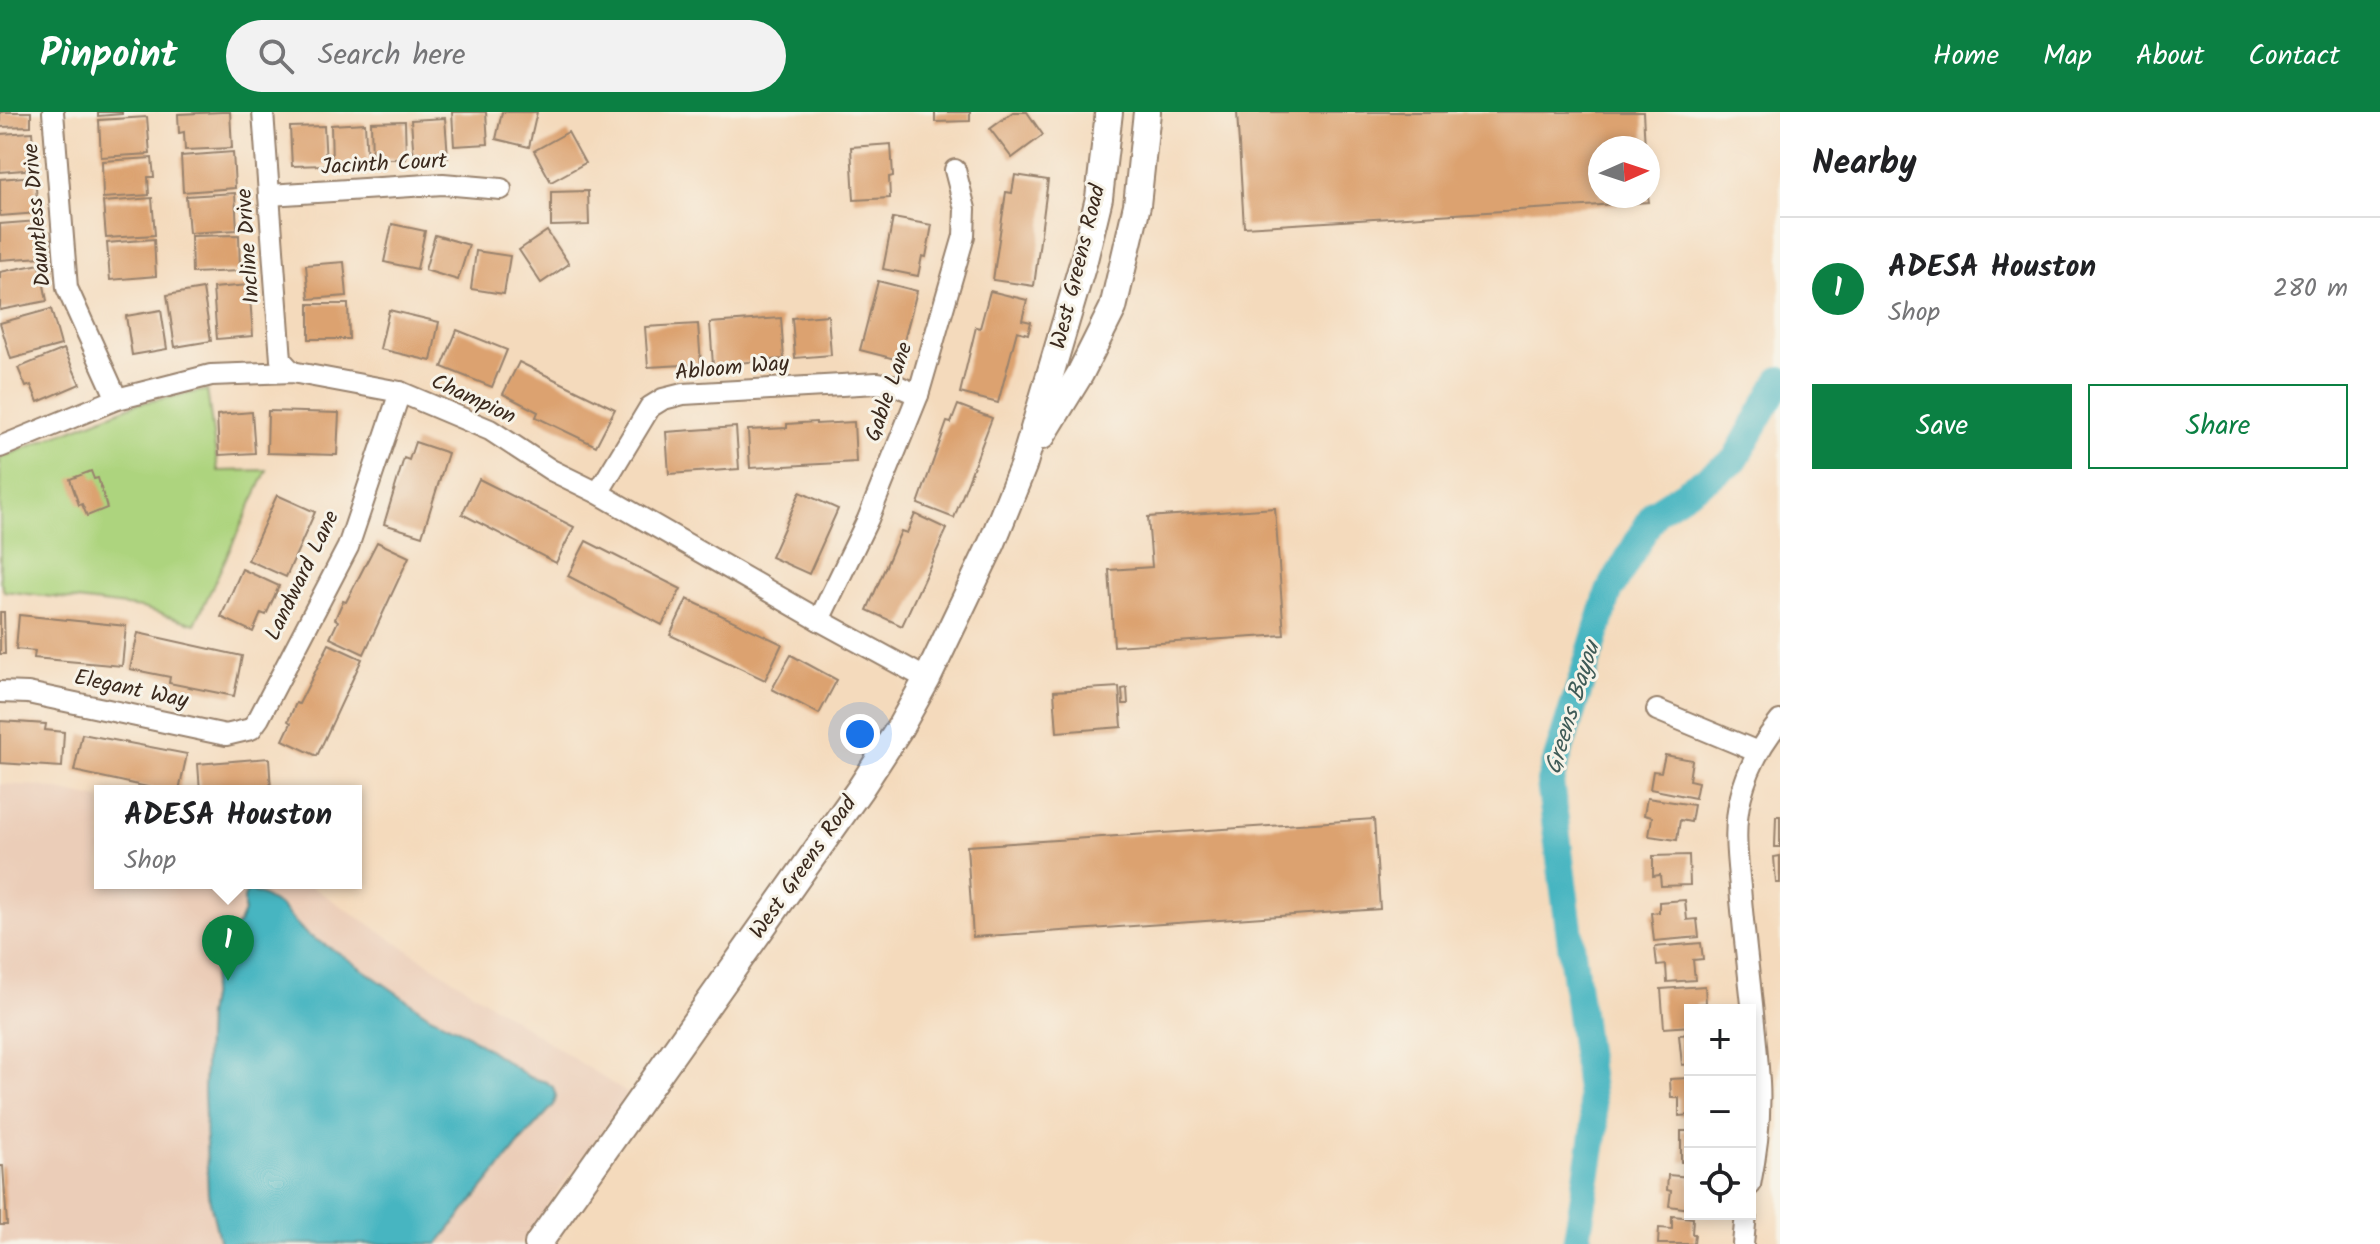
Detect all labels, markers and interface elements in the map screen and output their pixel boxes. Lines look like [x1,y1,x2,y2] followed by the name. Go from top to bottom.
[226,20,786,92] search box
[40,26,178,86] text: Pinpoint
[318,32,466,80] text: Search here
[254,34,298,78] icon: search
[1933,34,1999,79] text: Home
[2043,34,2092,79] text: Map
[2136,34,2204,79] text: About
[2248,34,2340,79] text: Contact
[1588,136,1660,208] north arrow
[1812,137,1917,191] text: Nearby
[14,142,62,288] street label: Dauntless Drive
[320,144,448,186] street label: Jacinth Court
[1042,180,1117,353] street label: West Greens Road
[228,187,270,305] street label: Incline Drive
[1888,244,2096,292] text: ADESA Houston
[1834,268,1842,310] text: 1
[2273,268,2348,310] text: 280 m
[1888,292,1940,334] text: Shop
[857,337,923,447] street label: Gable Lane
[673,347,791,391] street label: Abloom Way
[425,365,521,435] street label: Champion
[1812,384,2072,469] button: Save
[2088,384,2348,469] button: Share
[256,505,350,647] street label: Landward Lane
[1534,634,1612,779] water label: Greens Bayou
[71,661,192,719] street label: Elegant Way
[840,714,880,754] your location
[94,785,362,889] popup
[741,788,867,947] street label: West Greens Road
[124,792,332,840] text: ADESA Houston
[124,840,176,882] text: Shop
[202,915,254,981] pin: 1
[1684,1004,1756,1220] map controls
[1684,1004,1756,1076] button: +
[1684,1076,1756,1148] button: −
[1684,1148,1756,1220] button: locate

